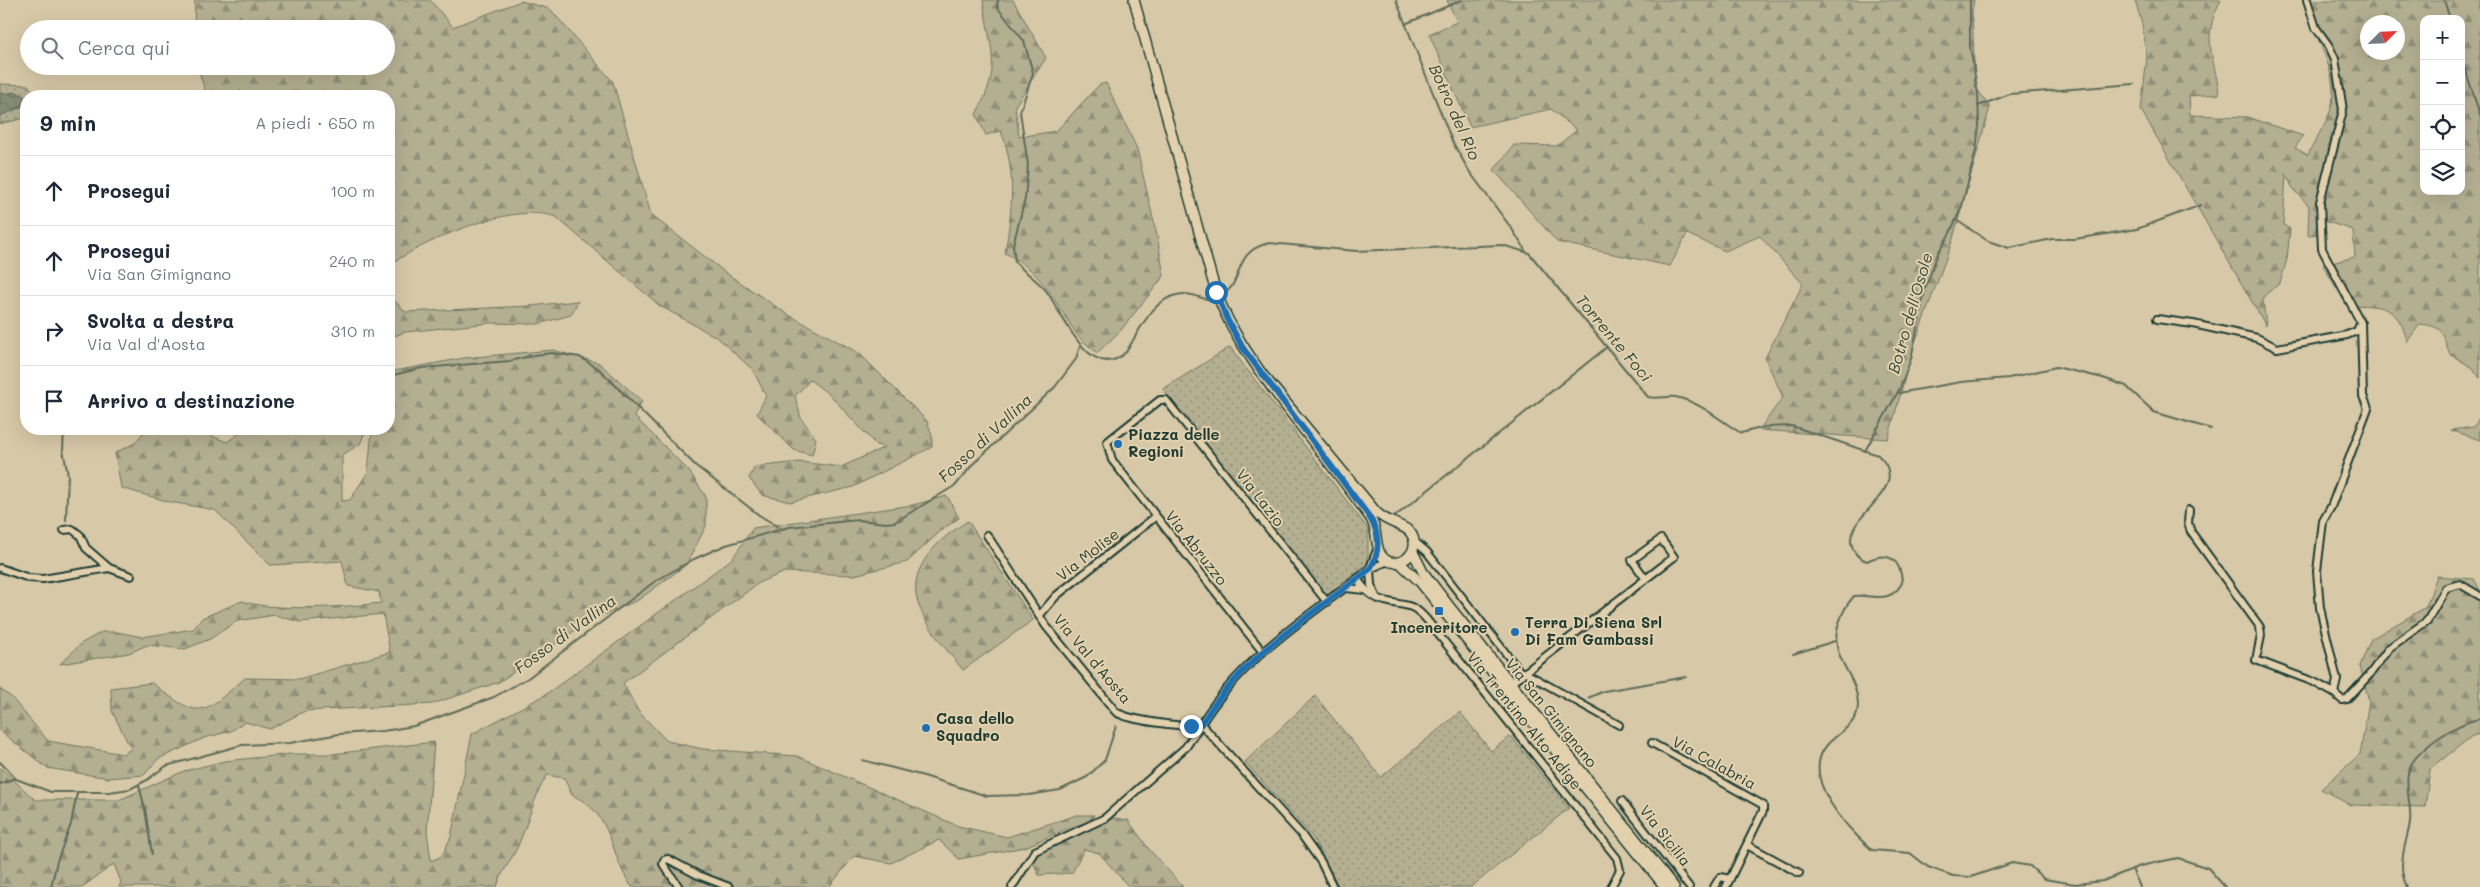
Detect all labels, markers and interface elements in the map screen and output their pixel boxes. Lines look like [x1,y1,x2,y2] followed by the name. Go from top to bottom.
[2360,15,2405,60] north arrow
[2420,15,2465,195] map controls
[2420,15,2465,60] button: +
[20,20,395,75] search box
[38,34,66,62] icon: search
[78,35,170,60] text: Cerca qui
[2420,60,2465,105] button: −
[1425,61,1486,164] water label: Botro del Rio
[2420,105,2465,150] button: locate
[40,109,96,136] text: 9 min
[255,112,375,133] text: A piedi · 650 m
[2420,150,2465,195] button: layers
[40,177,68,205] icon: ahead
[87,178,171,203] text: Prosegui
[330,180,375,201] text: 100 m
[87,238,171,263] text: Prosegui
[40,247,68,275] icon: ahead
[329,250,375,271] text: 240 m
[1882,250,1937,376] water label: Botro dell'Osole
[87,263,231,284] text: Via San Gimignano
[1205,281,1228,304] route start
[1572,290,1657,386] water label: Torrente Foci
[87,308,234,333] text: Svolta a destra
[40,317,68,345] icon: right
[331,320,375,341] text: 310 m
[87,333,206,354] text: Via Val d'Aosta
[40,387,68,415] icon: arrive
[87,388,295,413] text: Arrivo a destinazione
[933,389,1036,487] water label: Fosso di Vallina
[1128,424,1220,461] place label: Piazza delle Regioni
[1112,438,1124,450] marker: Piazza delle Regioni
[1232,465,1289,530] street label: Via Lazio
[1161,506,1232,589] street label: Via Abruzzo
[1052,523,1123,585] street label: Via Molise
[510,589,620,678] water label: Fosso di Vallina
[1433,605,1445,617] marker: Inceneritore
[1049,609,1136,707] street label: Via Val d'Aosta
[1525,612,1662,649] place label: Terra Di Siena Srl Di Fam Gambassi
[1390,617,1488,637] place label: Inceneritore
[1509,626,1521,638] marker: Terra Di Siena Srl Di Fam Gambassi
[1463,647,1587,793] street label: Via Trentino Alto Adige
[1501,654,1602,771] street label: Via San Gimignano
[936,708,1014,745] place label: Casa dello Squadro
[1180,715,1203,738] route end
[920,722,932,734] marker: Casa dello Squadro
[1669,731,1760,793] street label: Via Calabria
[1636,801,1696,870] street label: Via Sicilia

